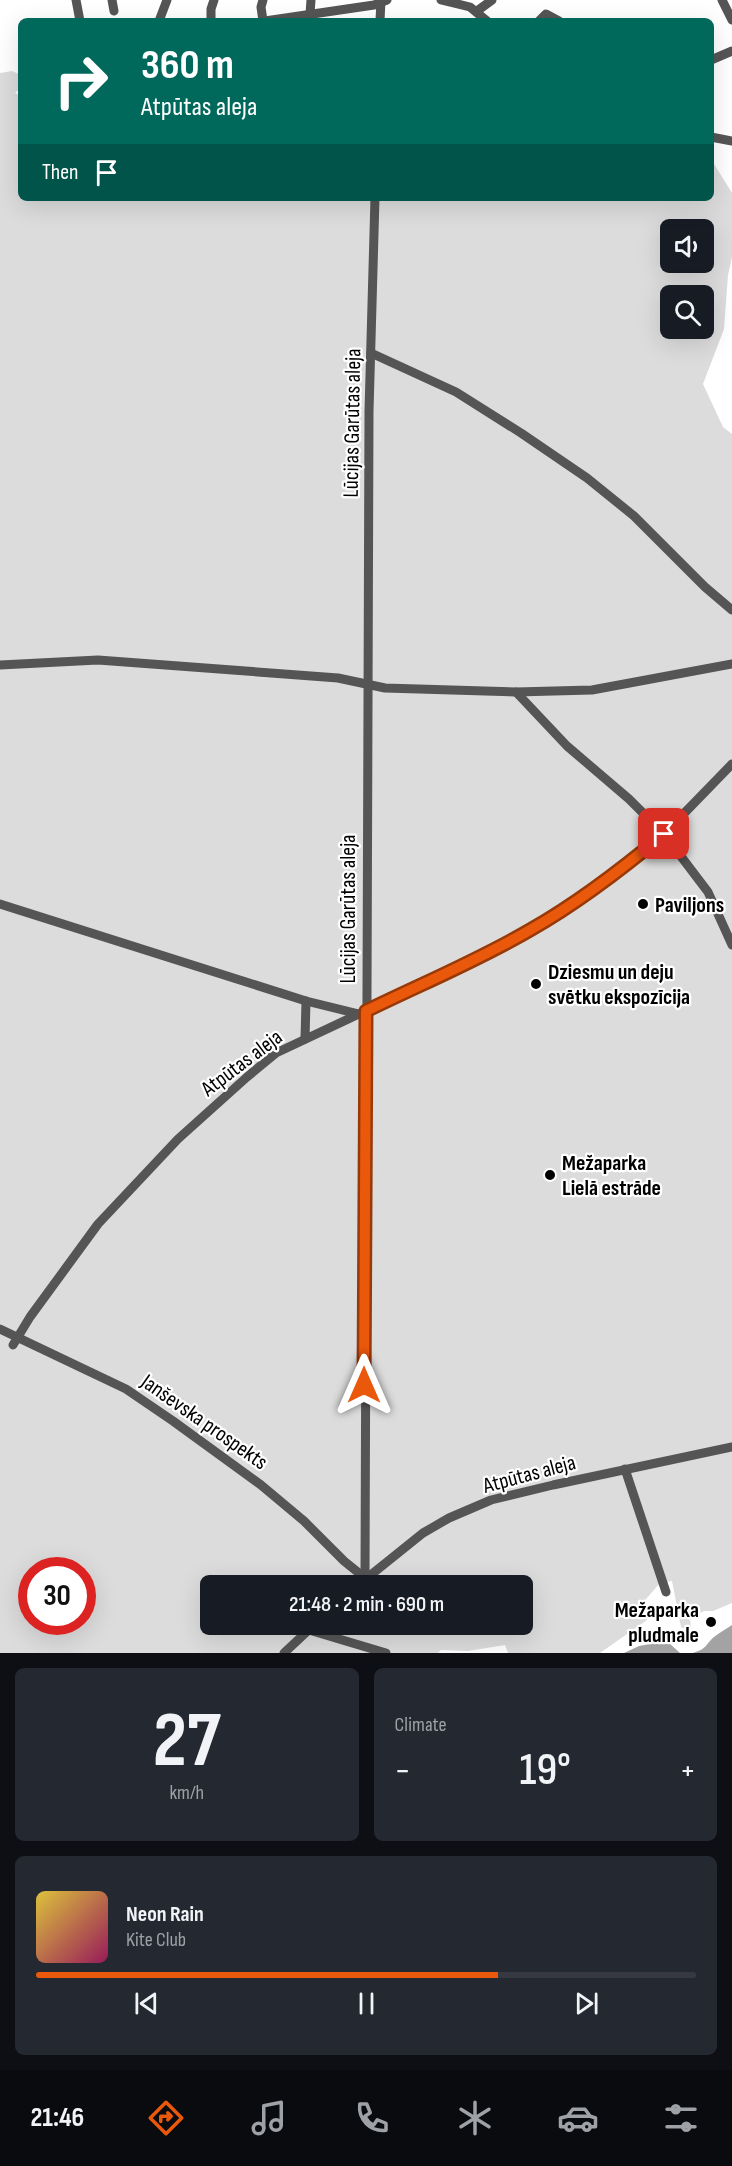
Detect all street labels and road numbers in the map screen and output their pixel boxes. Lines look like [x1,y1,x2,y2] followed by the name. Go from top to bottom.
[338,348,367,498] street label: Lūcijas Garūtas aleja
[335,834,362,984] street label: Lūcijas Garūtas aleja
[195,1024,288,1103] street label: Atpūtas aleja
[135,1368,273,1476] street label: Janševska prospekts
[479,1449,579,1500] street label: Atpūtas aleja

